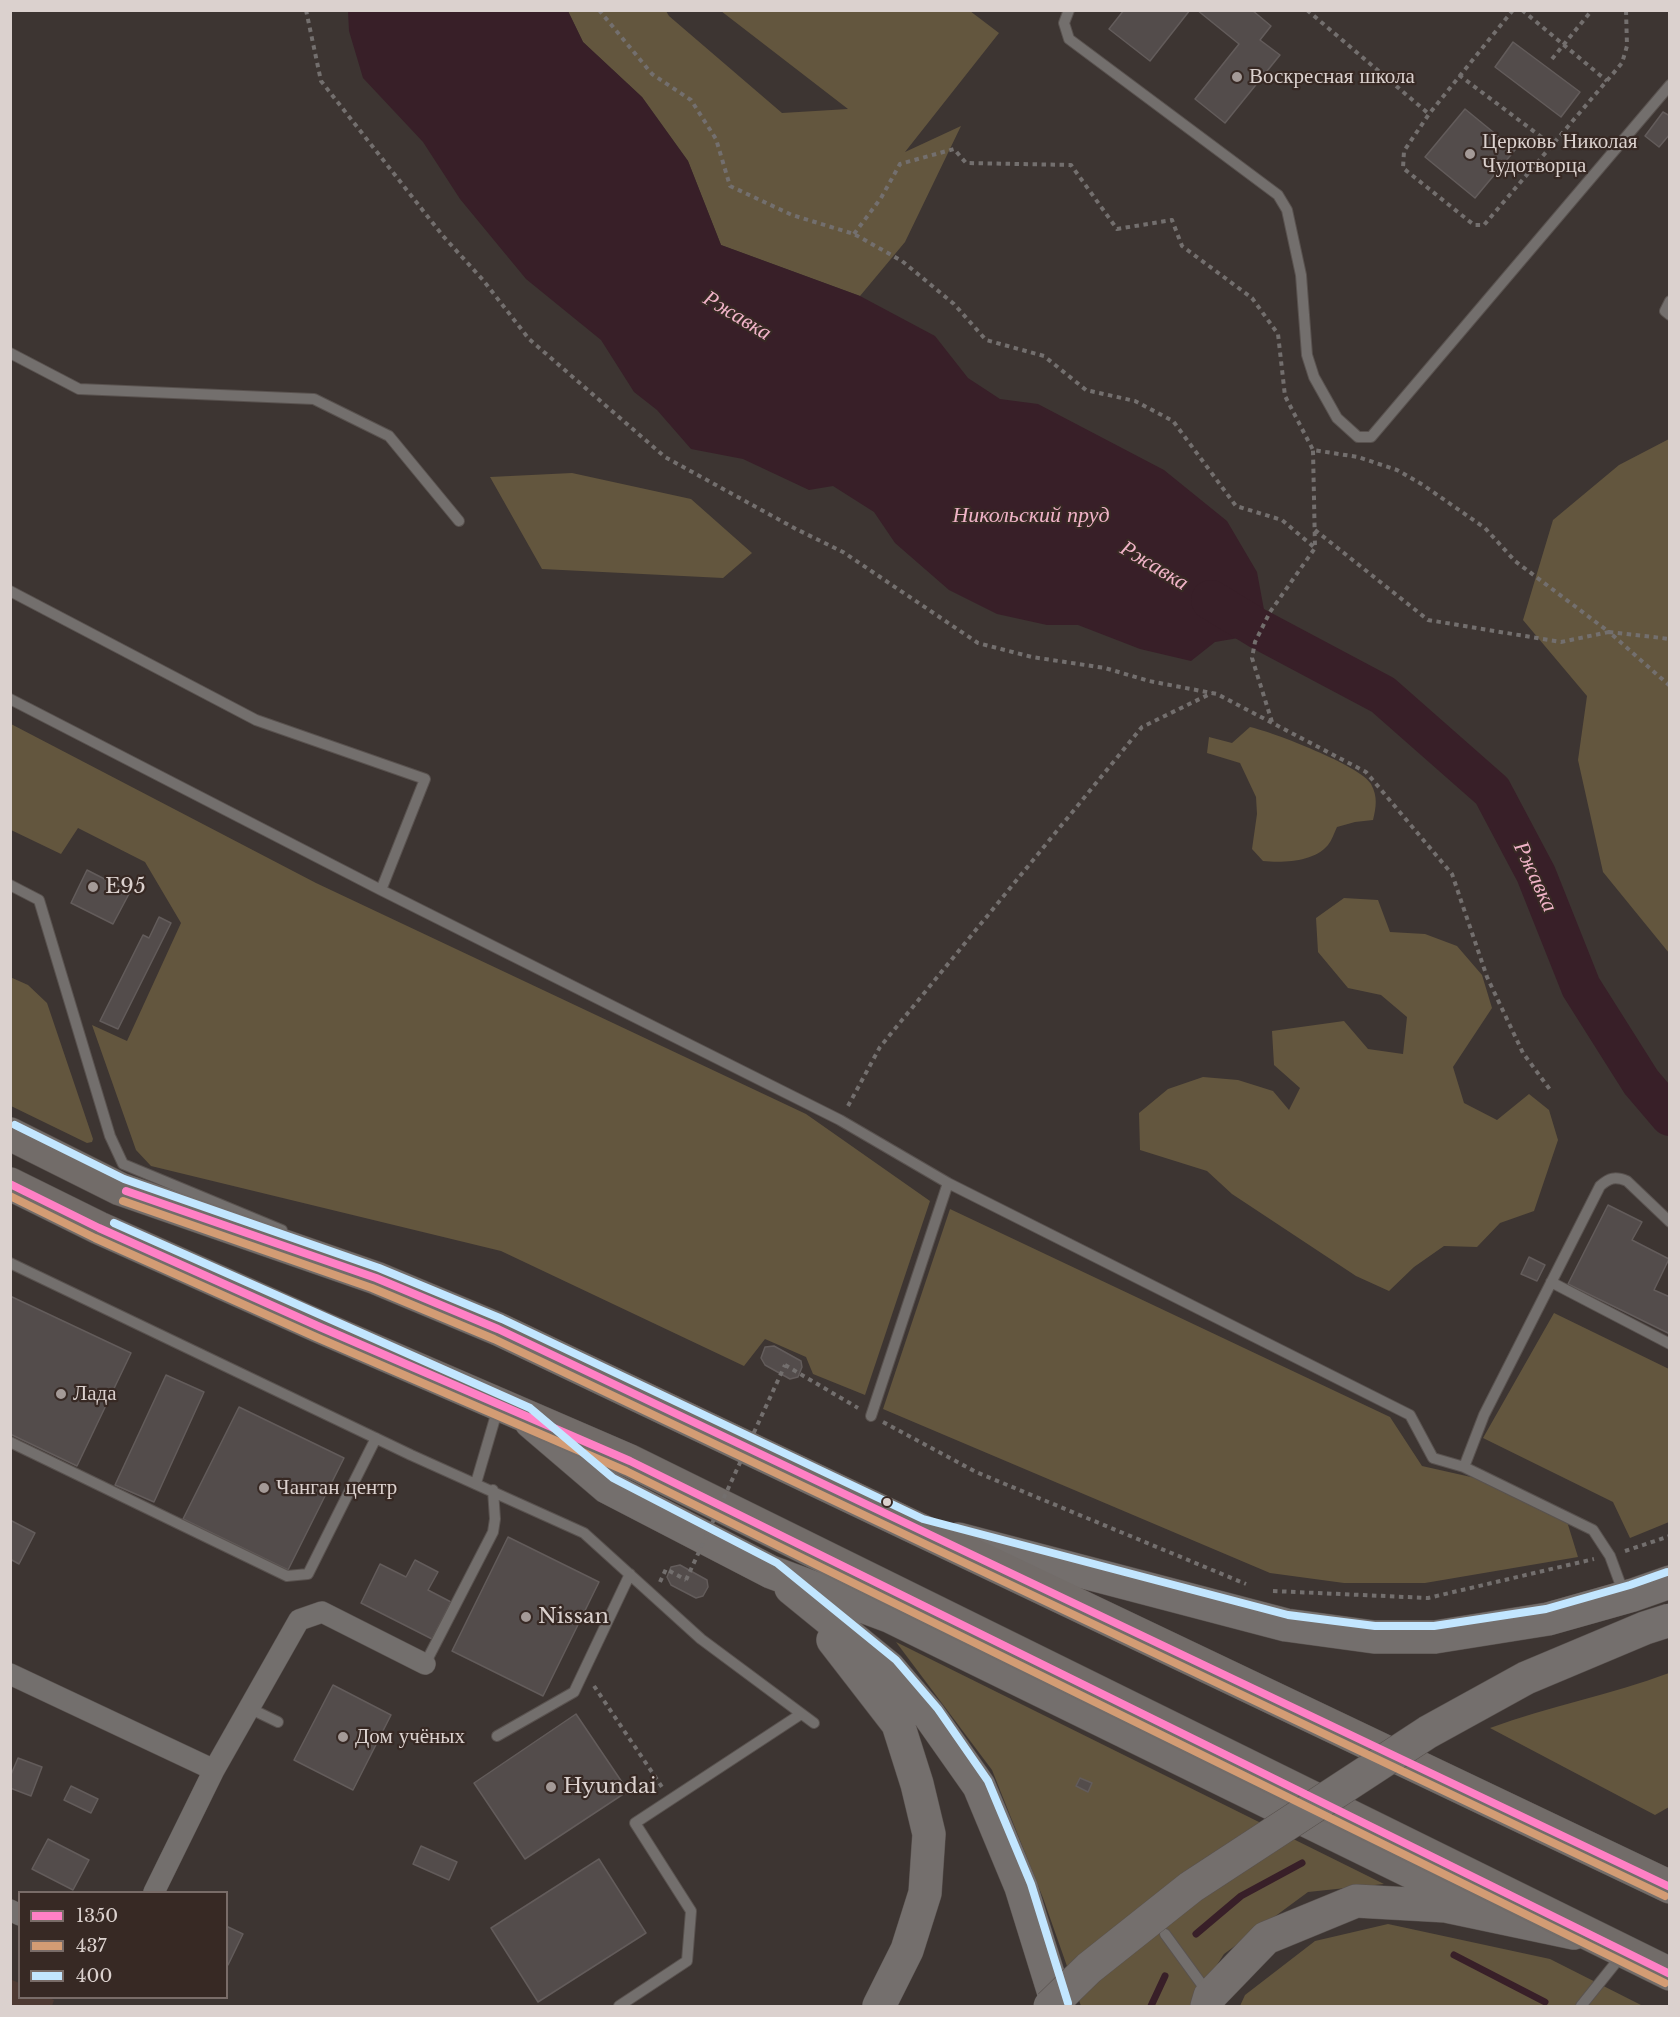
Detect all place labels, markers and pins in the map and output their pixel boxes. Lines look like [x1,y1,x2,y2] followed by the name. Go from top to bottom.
[1249,64,1415,90] place label: Воскресная школа
[1230,70,1244,84] marker: Воскресная школа
[1482,129,1637,179] place label: Церковь Николая Чудотворца
[1463,147,1477,161] marker: Церковь Николая Чудотворца
[105,874,146,900] place label: E95
[86,880,100,894] marker: E95
[73,1381,117,1407] place label: Лада
[54,1387,68,1401] marker: Лада
[276,1475,397,1501] place label: Чанган центр
[257,1481,271,1495] marker: Чанган центр
[881,1496,893,1508] unlabelled marker
[538,1604,609,1630] place label: Nissan
[519,1610,533,1624] marker: Nissan
[355,1724,465,1750] place label: Дом учёных
[336,1730,350,1744] marker: Дом учёных
[563,1774,657,1800] place label: Hyundai
[544,1780,558,1794] marker: Hyundai

